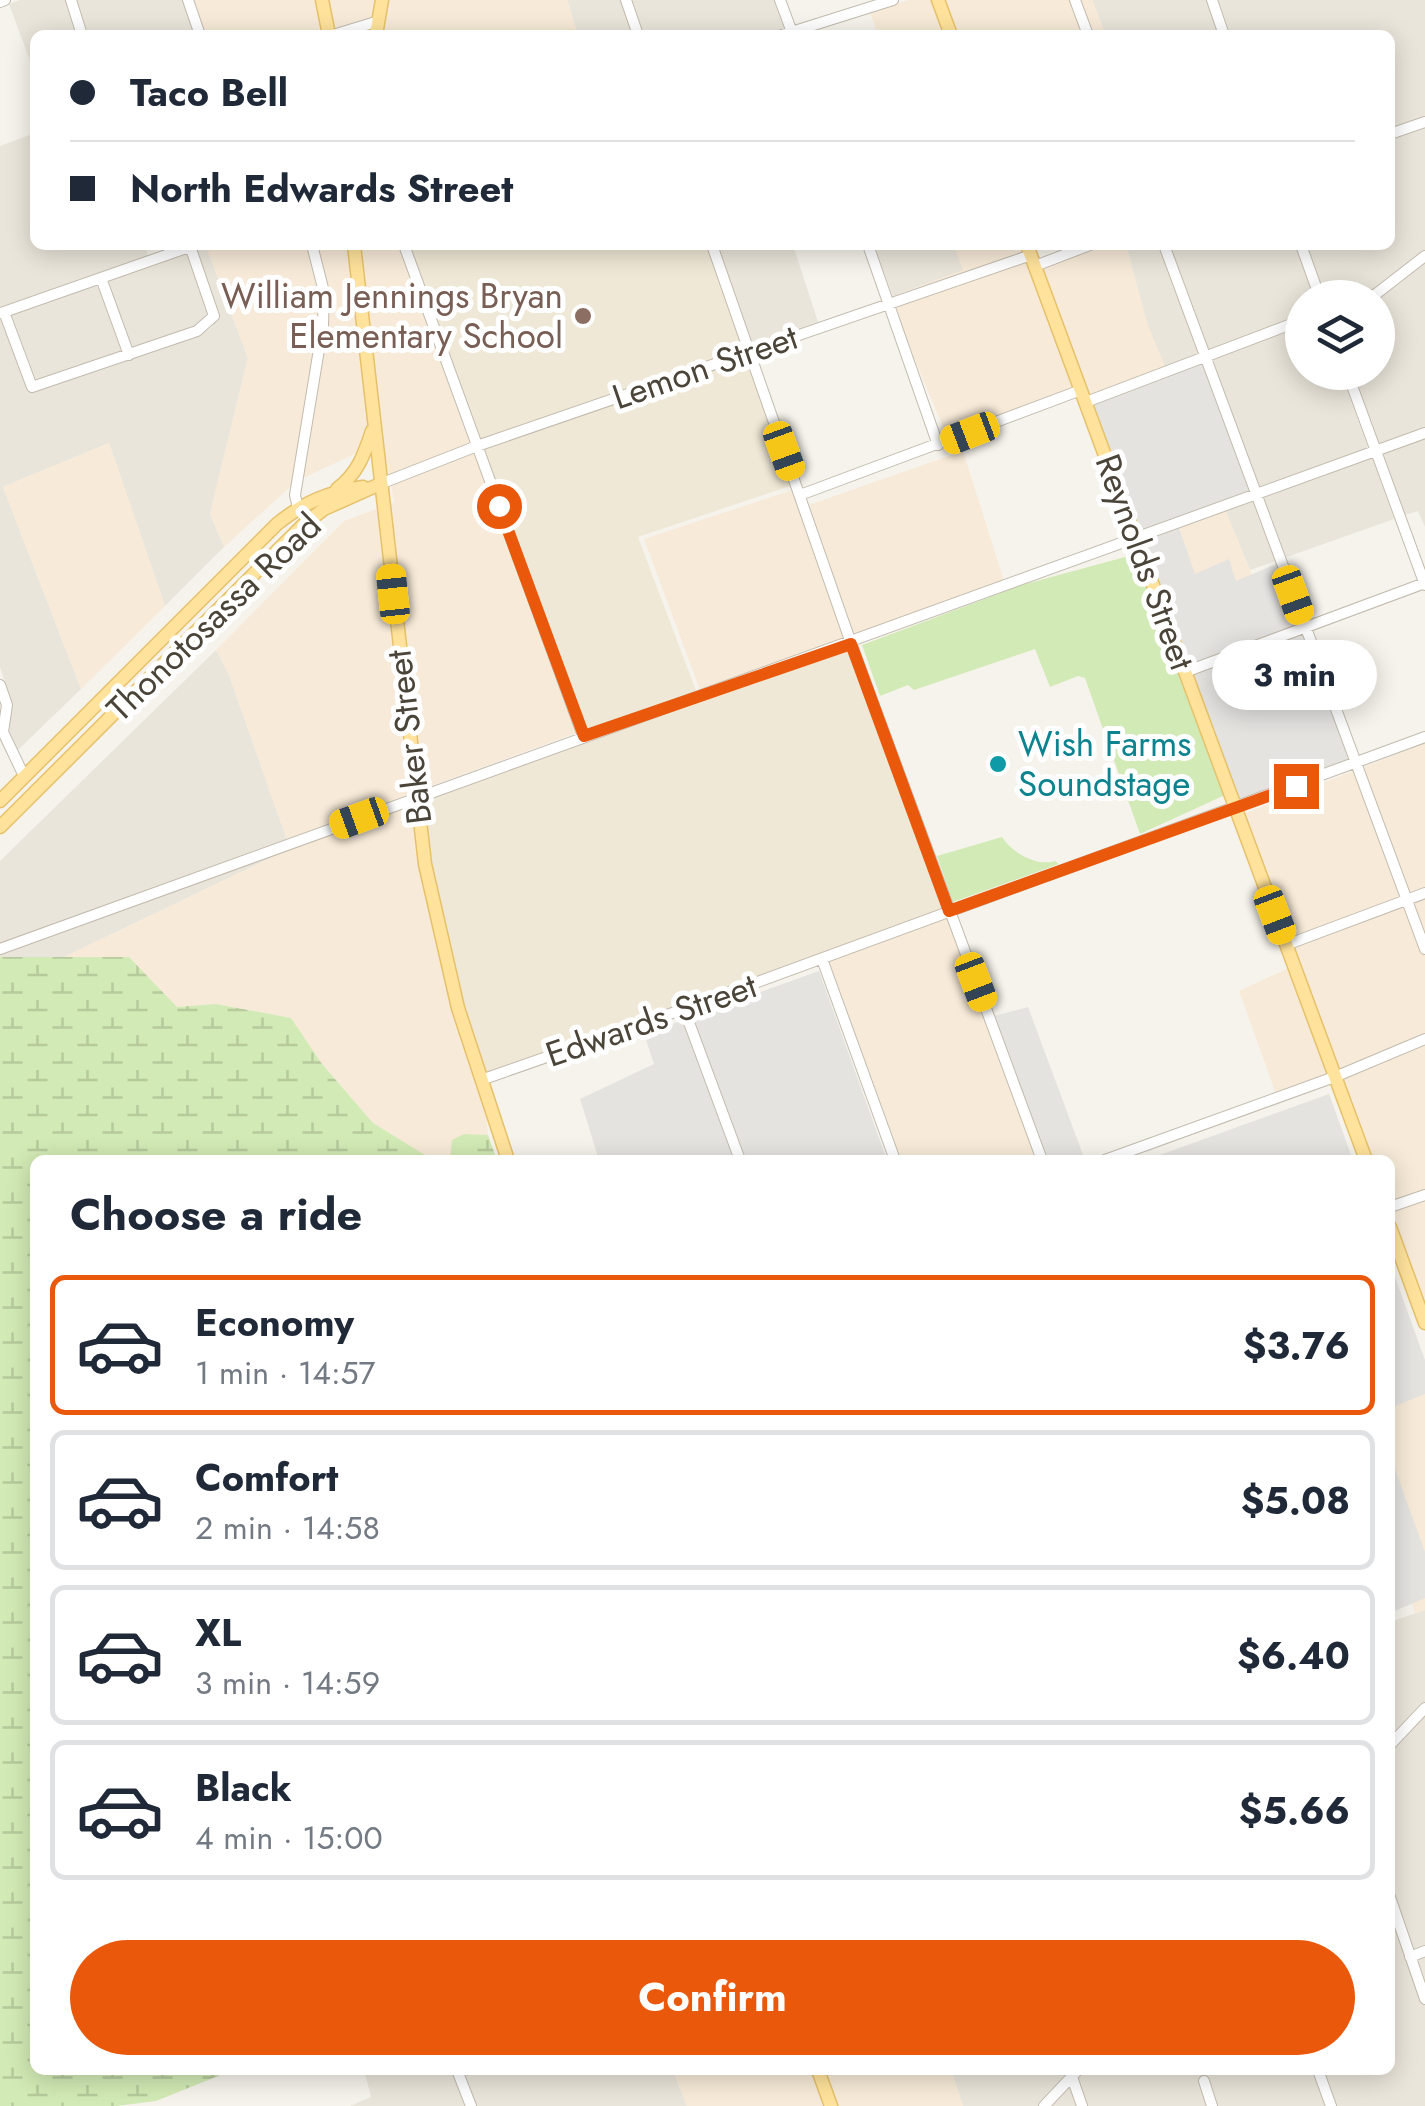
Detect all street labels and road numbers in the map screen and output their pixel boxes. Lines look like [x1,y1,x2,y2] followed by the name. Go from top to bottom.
[606,312,805,422] street label: Lemon Street
[1083,447,1207,677] street label: Reynolds Street
[96,502,332,732] street label: Thonotosassa Road
[373,646,444,827] street label: Baker Street
[539,960,764,1079] street label: Edwards Street

